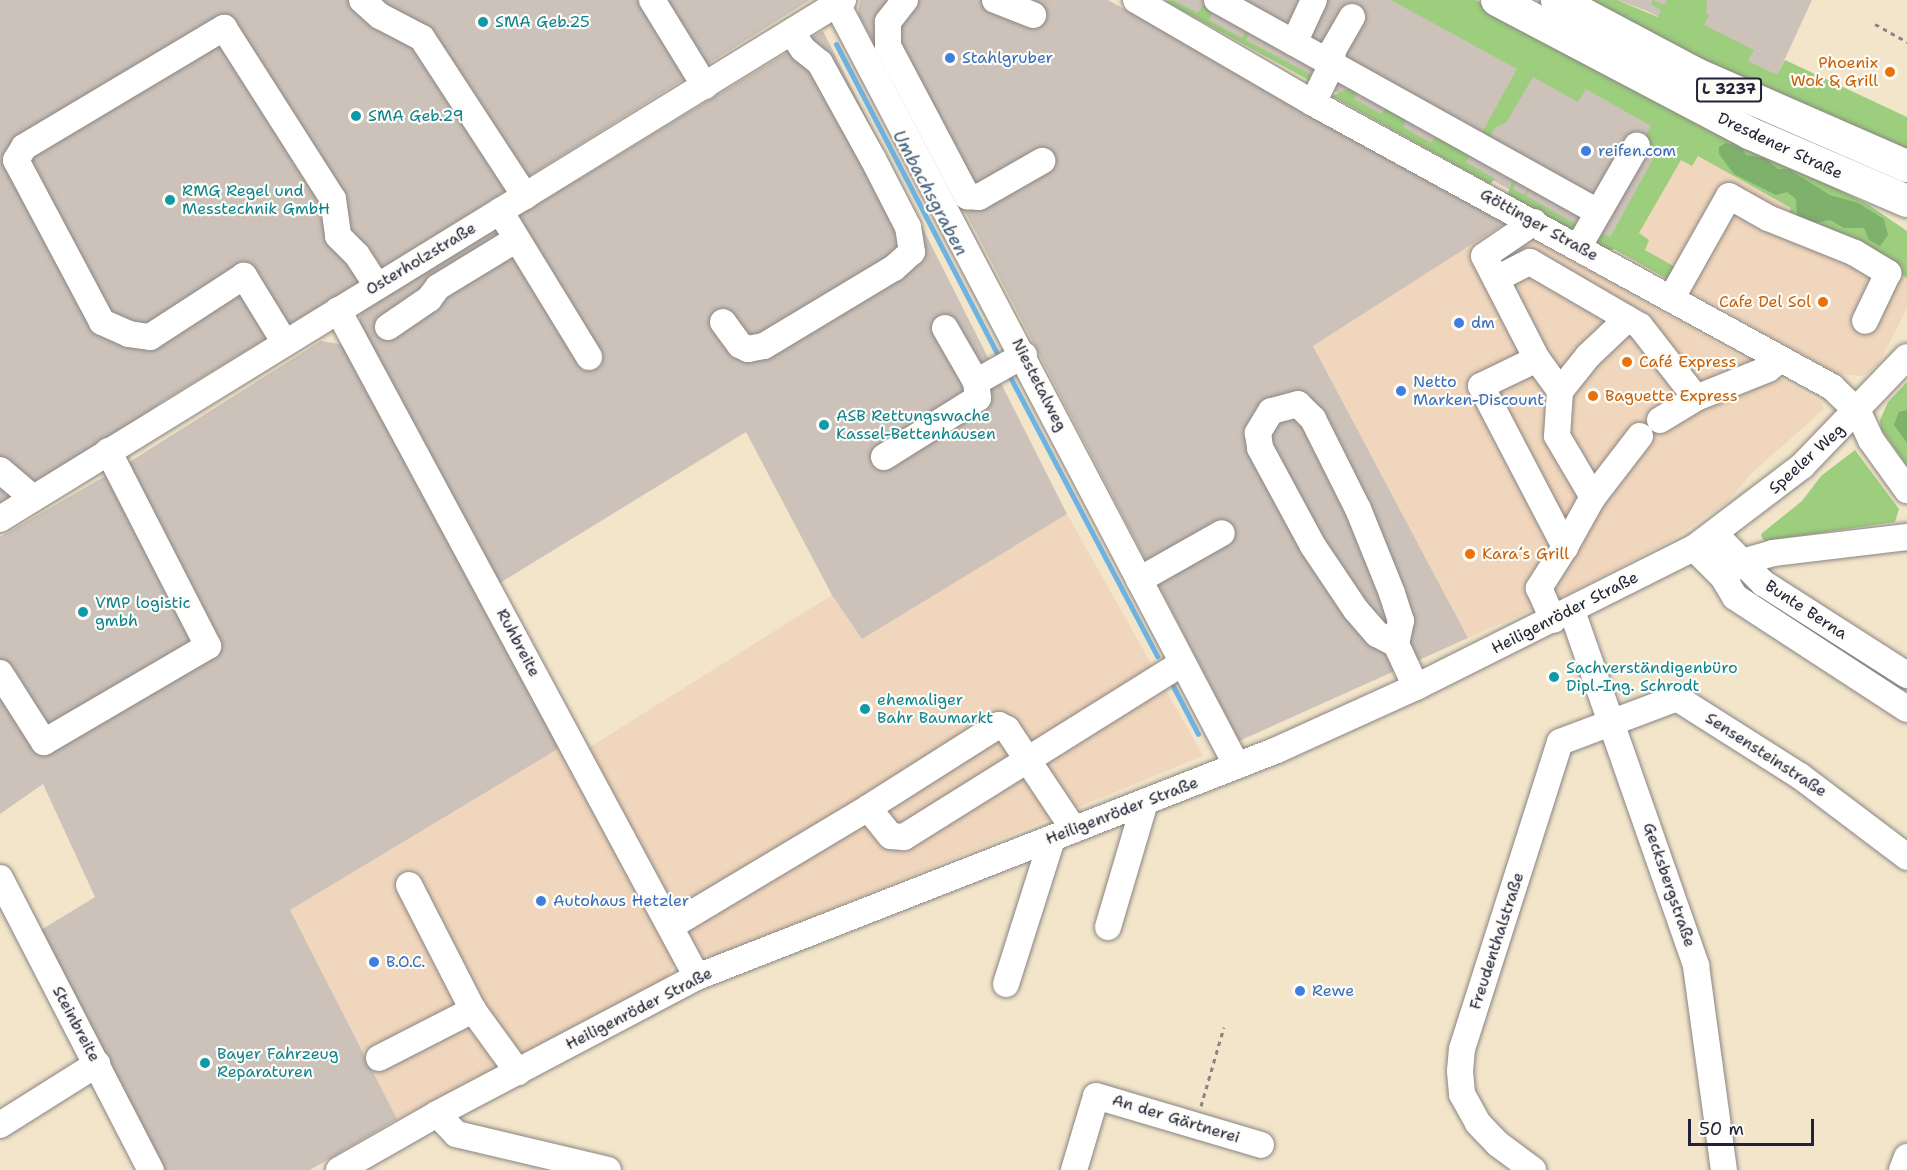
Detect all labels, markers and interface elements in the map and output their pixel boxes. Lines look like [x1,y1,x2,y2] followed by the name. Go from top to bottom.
[495,12,590,32] place label: SMA Geb.25
[476,15,490,29] marker: SMA Geb.25
[962,48,1053,68] place label: Stahlgruber
[943,51,957,65] marker: Stahlgruber
[1790,53,1878,91] place label: Phoenix Wok & Grill
[1883,65,1897,79] marker: Phoenix Wok & Grill
[1696,78,1762,102] road number: L 3237
[368,106,464,126] place label: SMA Geb.29
[349,109,363,123] marker: SMA Geb.29
[1715,109,1845,183] street label: Dresdener Straße
[888,126,972,260] water label: Umbachsgraben
[1598,141,1676,161] place label: reifen.com
[1579,144,1593,158] marker: reifen.com
[182,181,330,219] place label: RMG Regel und Messtechnik GmbH
[1477,185,1601,265] street label: Göttinger Straße
[163,193,177,207] marker: RMG Regel und Messtechnik GmbH
[362,219,480,299] street label: Osterholzstraße
[1719,292,1811,312] place label: Cafe Del Sol
[1816,295,1830,309] marker: Cafe Del Sol
[1471,313,1495,333] place label: dm
[1452,316,1466,330] marker: dm
[1007,335,1071,435] street label: Niestetalweg
[1639,352,1736,372] place label: Café Express
[1620,355,1634,369] marker: Café Express
[1413,372,1544,410] place label: Netto Marken-Discount
[1394,384,1408,398] marker: Netto Marken-Discount
[1605,386,1738,406] place label: Baguette Express
[1586,389,1600,403] marker: Baguette Express
[836,406,996,444] place label: ASB Rettungswache Kassel-Bettenhausen
[817,418,831,432] marker: ASB Rettungswache Kassel-Bettenhausen
[1765,420,1849,498] street label: Speeler Weg
[1482,544,1569,564] place label: Kara´s Grill
[1463,547,1477,561] marker: Kara´s Grill
[1489,568,1641,658] street label: Heiligenröder Straße
[1761,576,1851,644] street label: Bunte Berna
[95,593,191,631] place label: VMP logistic gmbh
[76,605,90,619] marker: VMP logistic gmbh
[492,606,544,680] street label: Ruhbreite
[1566,658,1738,696] place label: Sachverständigenbüro Dipl.-Ing. Schrodt
[1547,670,1561,684] marker: Sachverständigenbüro Dipl.-Ing. Schrodt
[877,690,993,728] place label: ehemaliger Bahr Baumarkt
[858,702,872,716] marker: ehemaliger Bahr Baumarkt
[1702,709,1830,801] street label: Sensensteinstraße
[1043,773,1201,849] street label: Heiligenröder Straße
[1639,820,1699,950] street label: Gecksbergstraße
[1466,870,1528,1012] street label: Freudenthalstraße
[553,891,689,911] place label: Autohaus Hetzler
[534,894,548,908] marker: Autohaus Hetzler
[386,952,425,972] place label: B.O.C.
[367,955,381,969] marker: B.O.C.
[563,964,715,1054] street label: Heiligenröder Straße
[1312,981,1354,1001] place label: Rewe
[48,983,104,1065] street label: Steinbreite
[1293,984,1307,998] marker: Rewe
[217,1044,339,1082] place label: Bayer Fahrzeug Reparaturen
[198,1056,212,1070] marker: Bayer Fahrzeug Reparaturen
[1110,1090,1242,1148] street label: An der Gärtnerei
[1691,1107,1817,1145] scale bar
[1699,1117,1744,1141] text: 50 m

